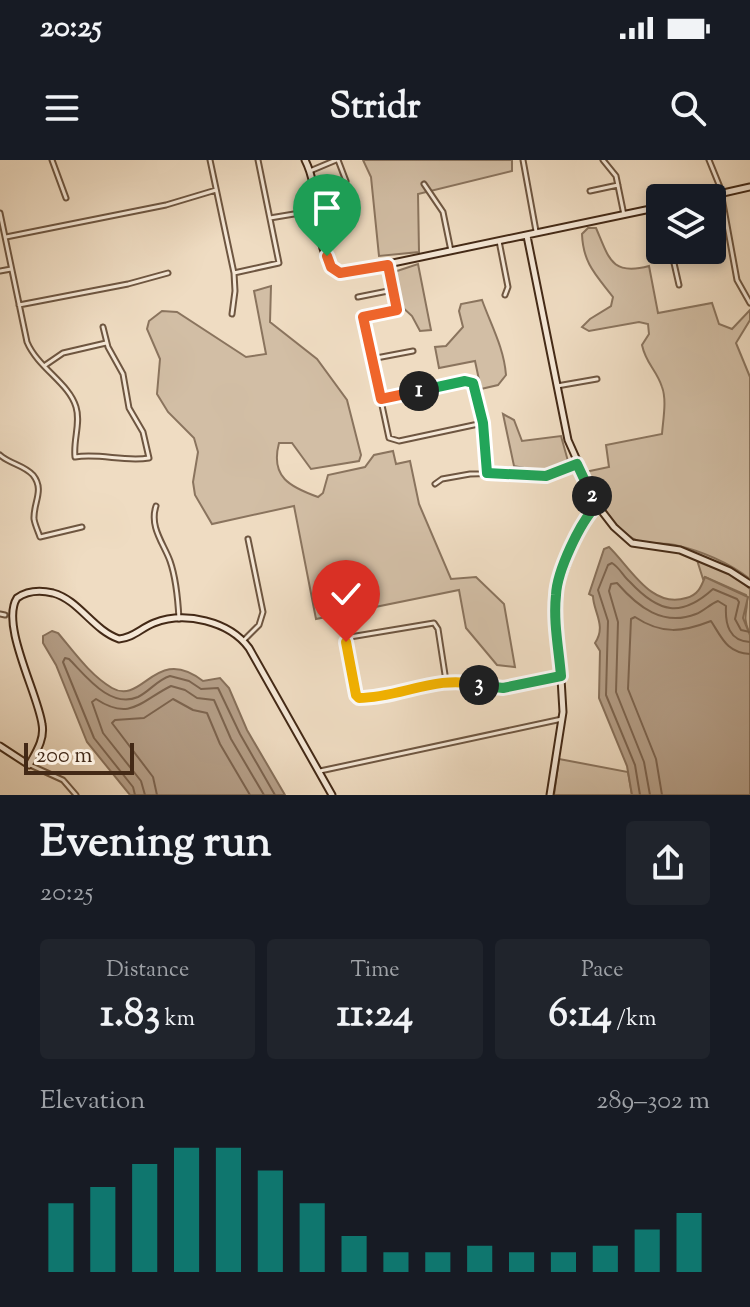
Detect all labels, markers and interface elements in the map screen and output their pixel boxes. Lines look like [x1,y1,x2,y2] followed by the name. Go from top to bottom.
[40,7,102,50] text: 20:25
[330,82,420,134] text: Stridr
[40,86,84,130] icon: menu
[666,86,710,130] icon: search
[293,174,361,256] pin
[646,184,726,264] map controls
[646,184,726,264] button: layers
[305,186,349,230] icon: arrive
[399,371,439,411] pin: 1
[415,375,423,407] text: 1
[572,476,612,516] pin: 2
[587,480,597,512] text: 2
[312,560,380,642] pin
[324,572,368,616] icon: check
[459,665,499,705] pin: 3
[475,669,483,701] text: 3
[24,739,134,775] scale bar
[36,741,92,773] text: 200 m
[40,813,272,876] text: Evening run
[626,821,710,905] button: share
[40,875,93,912] text: 20:25
[106,955,189,987] text: Distance
[351,955,399,987] text: Time
[581,955,623,987] text: Pace
[100,987,160,1044] text: 1.83
[337,987,413,1044] text: 11:24
[548,987,612,1044] text: 6:14
[160,1004,195,1036] text: km
[612,1004,656,1036] text: /km
[40,1083,145,1120] text: Elevation
[596,1083,710,1120] text: 289–302 m

